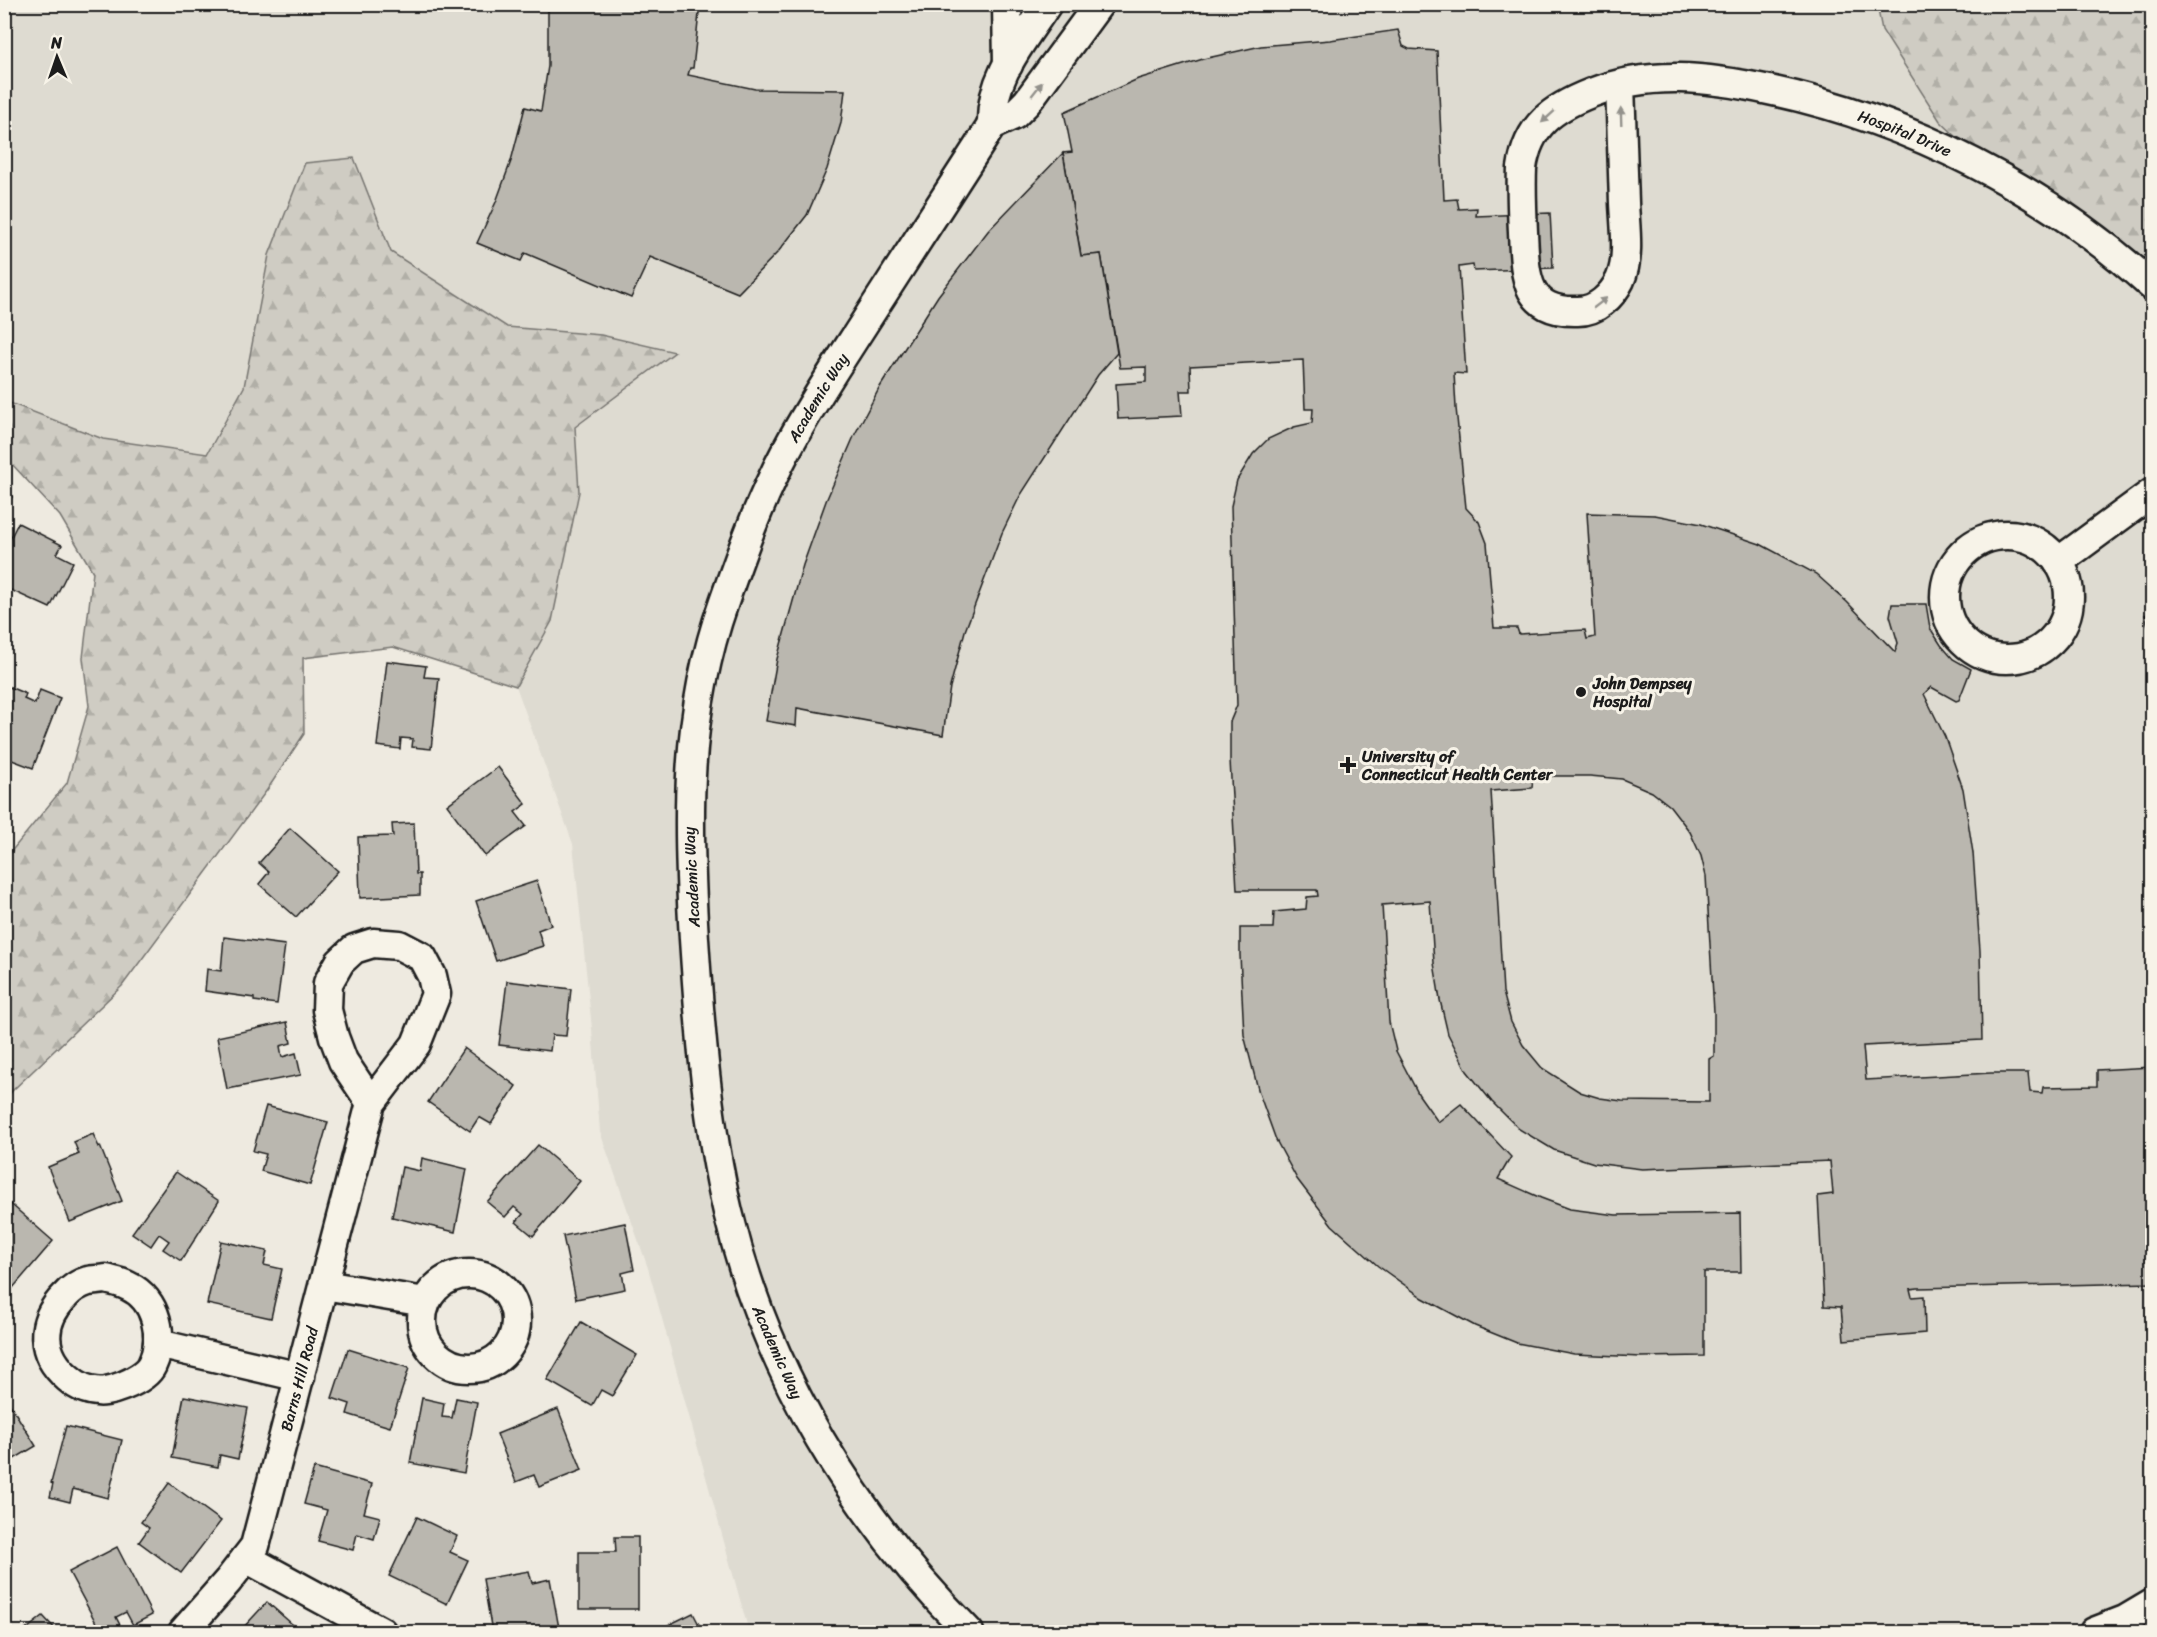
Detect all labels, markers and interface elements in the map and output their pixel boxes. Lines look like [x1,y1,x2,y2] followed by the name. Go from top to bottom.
[27,27,87,87] north arrow
[49,28,63,57] text: N
[1030,82,1042,97] one-way arrow
[1854,101,1957,165] street label: Hospital Drive
[1616,107,1626,126] one-way arrow
[1541,110,1556,124] one-way arrow
[1592,296,1608,309] one-way arrow
[779,346,857,449] street label: Academic Way
[1592,669,1692,716] place label: John Dempsey Hospital
[1574,685,1588,699] marker: John Dempsey Hospital
[1361,742,1554,789] place label: University of Connecticut Health Center
[1339,756,1357,774] marker: University of Connecticut Health Center
[674,825,709,929] street label: Academic Way
[743,1299,812,1405] street label: Academic Way
[272,1322,327,1434] street label: Barns Hill Road

